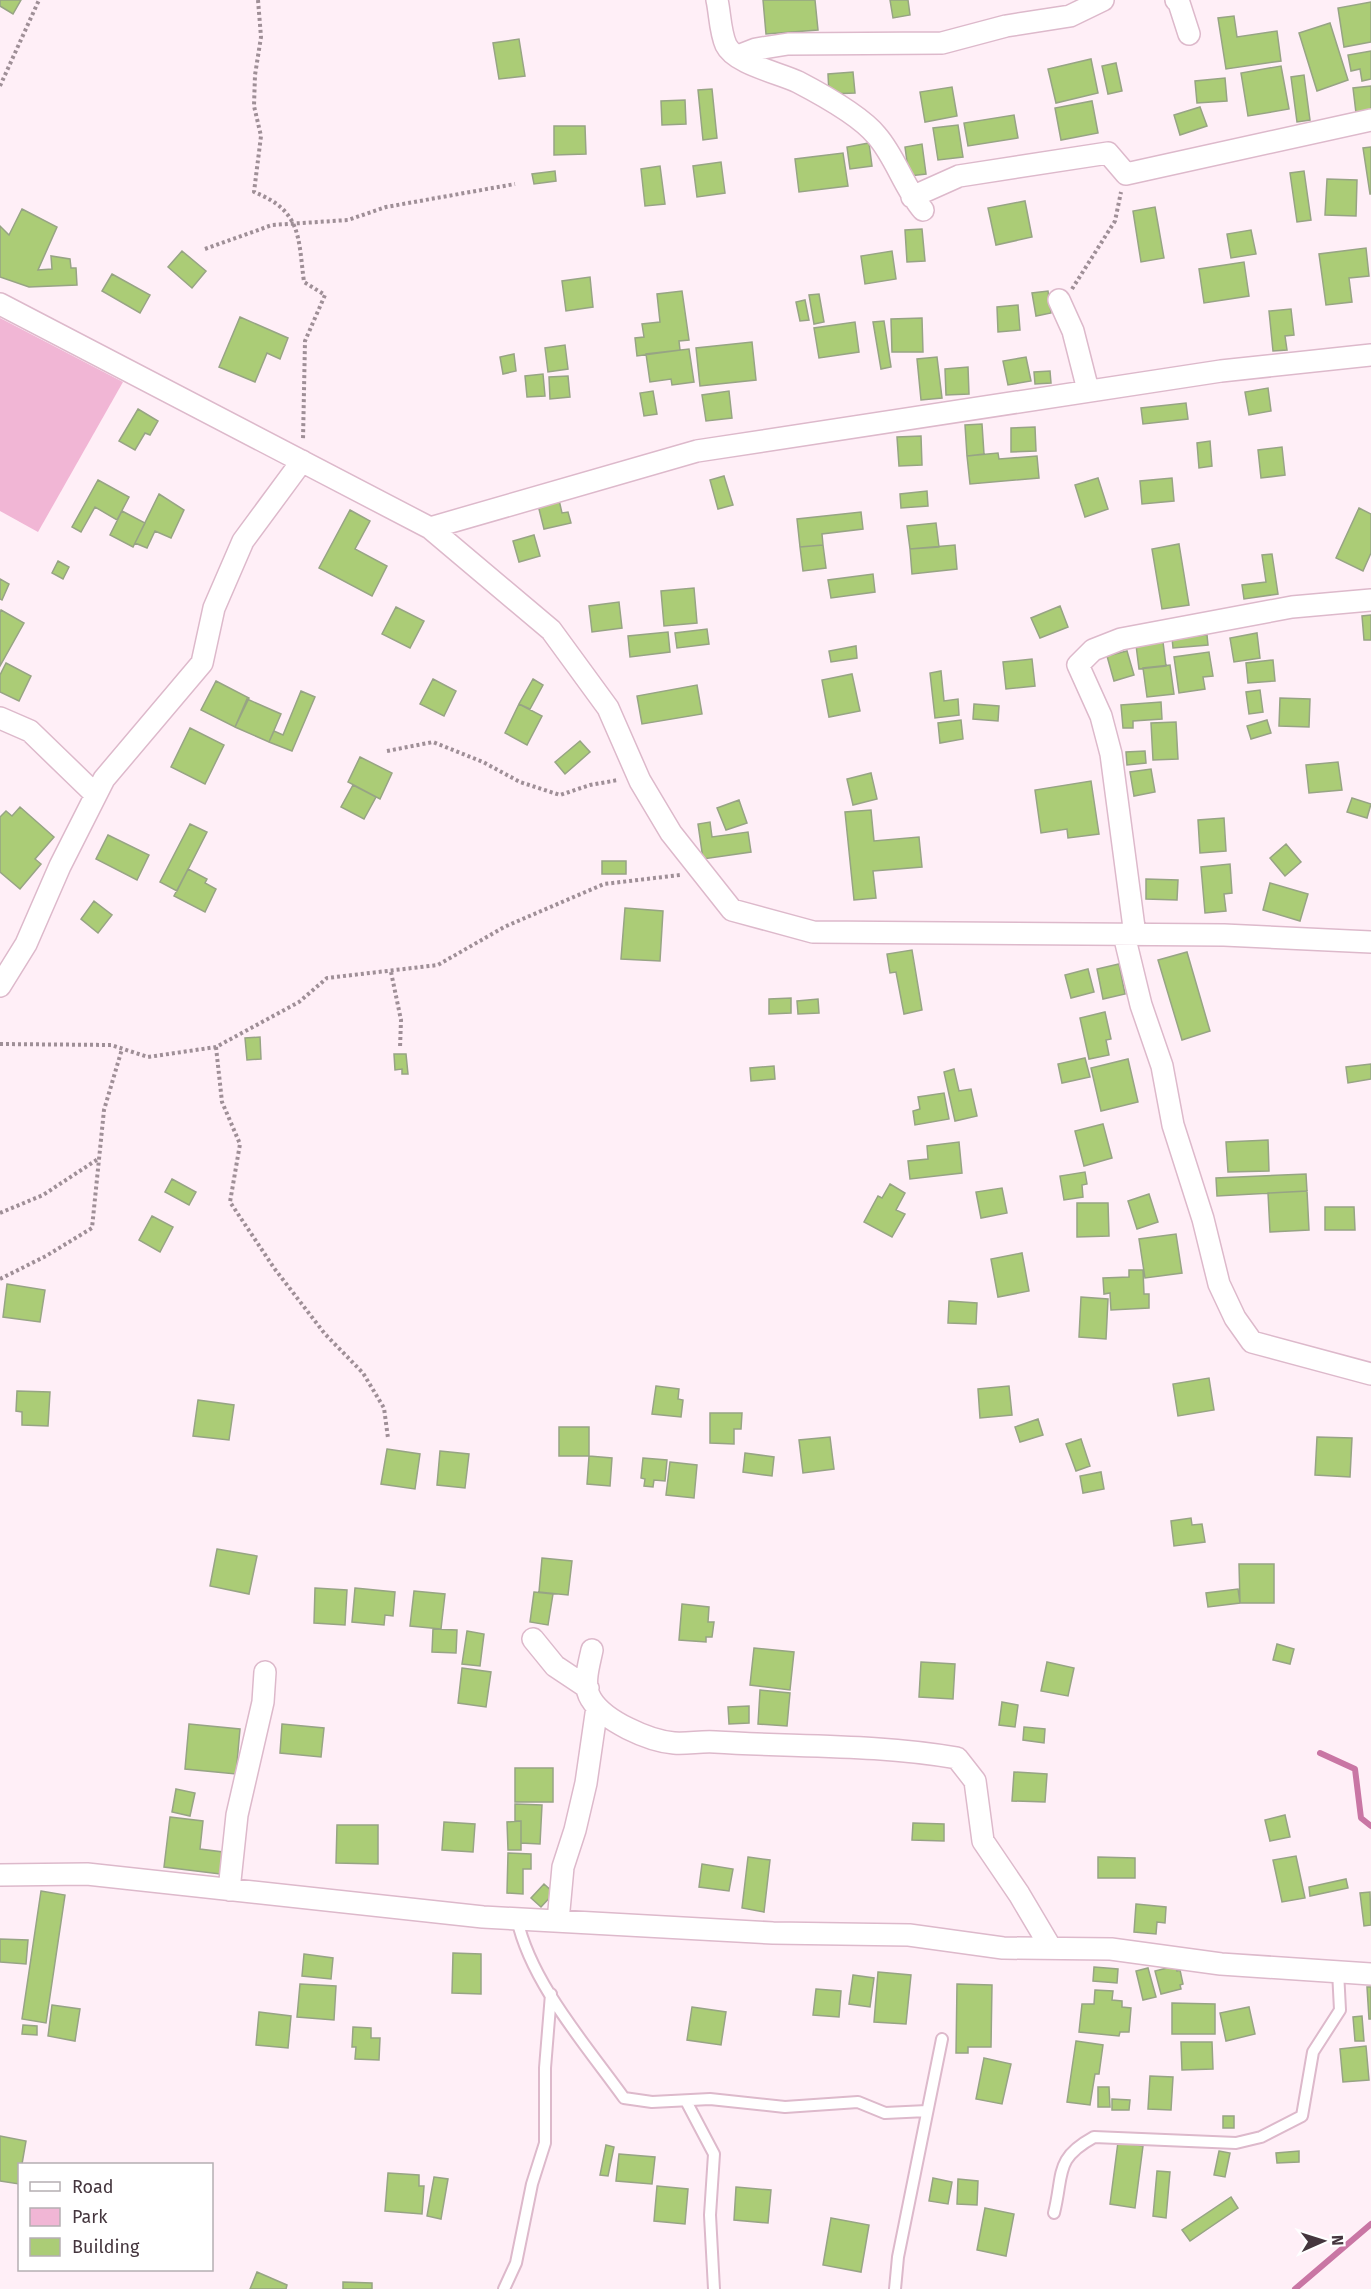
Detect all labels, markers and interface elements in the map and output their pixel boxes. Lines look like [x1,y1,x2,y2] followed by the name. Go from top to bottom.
[18,2163,213,2271] legend
[72,2176,114,2198] text: Road
[72,2206,108,2228] text: Park
[1293,2211,1353,2271] north arrow
[1328,2234,1347,2246] text: N
[72,2236,140,2258] text: Building

